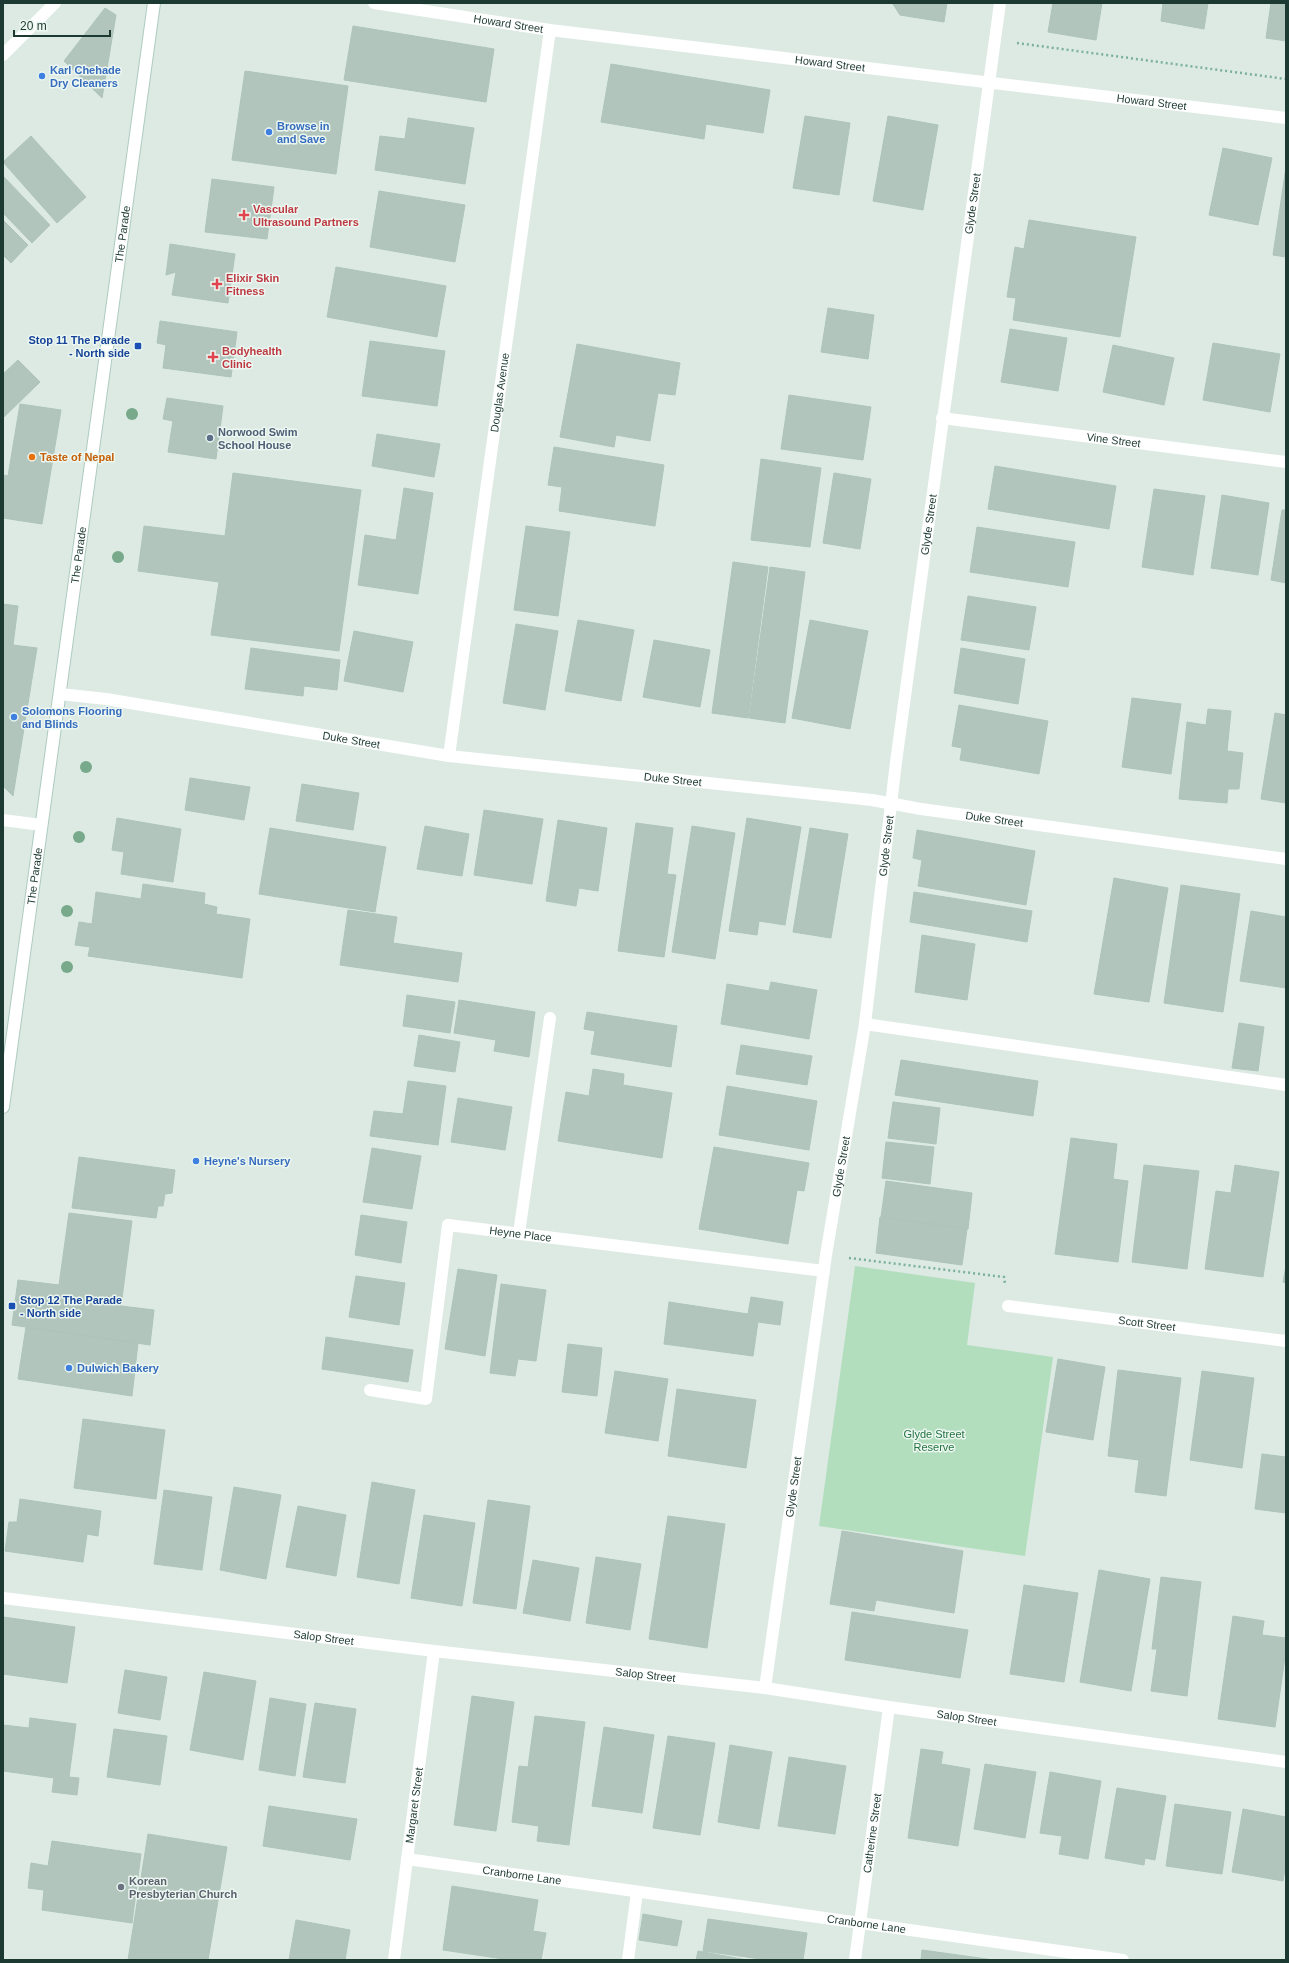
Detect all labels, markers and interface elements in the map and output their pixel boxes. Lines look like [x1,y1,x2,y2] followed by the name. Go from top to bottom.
[14,12,110,38] scale bar
[473,12,544,35] street label: Howard Street
[20,19,47,33] text: 20 m
[794,53,866,74] street label: Howard Street
[50,64,121,89] place label: Karl Chehade Dry Cleaners
[37,71,47,81] marker: Karl Chehade Dry Cleaners
[1116,92,1187,112] street label: Howard Street
[277,120,330,145] place label: Browse in and Save
[264,127,274,137] marker: Browse in and Save
[962,172,983,235] street label: Glyde Street
[253,203,359,228] place label: Vascular Ultrasound Partners
[113,205,132,263] street label: The Parade
[238,209,250,221] marker: Vascular Ultrasound Partners
[226,272,279,297] place label: Elixir Skin Fitness
[211,278,223,290] marker: Elixir Skin Fitness
[29,334,130,359] place label: Stop 11 The Parade - North side
[133,341,143,351] marker: Stop 11 The Parade - North side
[222,345,282,370] place label: Bodyhealth Clinic
[207,351,219,363] marker: Bodyhealth Clinic
[488,352,511,433] street label: Douglas Avenue
[218,426,298,451] place label: Norwood Swim School House
[1086,431,1141,449] street label: Vine Street
[205,433,215,443] marker: Norwood Swim School House
[40,451,114,463] place label: Taste of Nepal
[27,452,37,462] marker: Taste of Nepal
[918,493,939,556] street label: Glyde Street
[69,526,88,584] street label: The Parade
[22,705,122,730] place label: Solomons Flooring and Blinds
[9,712,19,722] marker: Solomons Flooring and Blinds
[322,729,381,750] street label: Duke Street
[643,770,702,788] street label: Duke Street
[965,809,1024,829] street label: Duke Street
[877,815,896,877] street label: Glyde Street
[25,847,44,905] street label: The Parade
[830,1135,852,1198] street label: Glyde Street
[204,1155,291,1167] place label: Heyne's Nursery
[191,1156,201,1166] marker: Heyne's Nursery
[489,1224,552,1244] street label: Heyne Place
[20,1294,122,1319] place label: Stop 12 The Parade - North side
[7,1301,17,1311] marker: Stop 12 The Parade - North side
[1118,1314,1176,1333] street label: Scott Street
[77,1362,160,1374] place label: Dulwich Bakery
[64,1363,74,1373] marker: Dulwich Bakery
[903,1428,965,1453] park label: Glyde Street Reserve
[783,1456,804,1518] street label: Glyde Street
[293,1628,354,1647] street label: Salop Street
[615,1665,676,1684] street label: Salop Street
[936,1708,997,1728] street label: Salop Street
[403,1767,425,1844] street label: Margaret Street
[861,1793,883,1874] street label: Catherine Street
[482,1864,562,1887] street label: Cranborne Lane
[129,1875,237,1900] place label: Korean Presbyterian Church
[116,1882,126,1892] marker: Korean Presbyterian Church
[826,1912,907,1935] street label: Cranborne Lane

